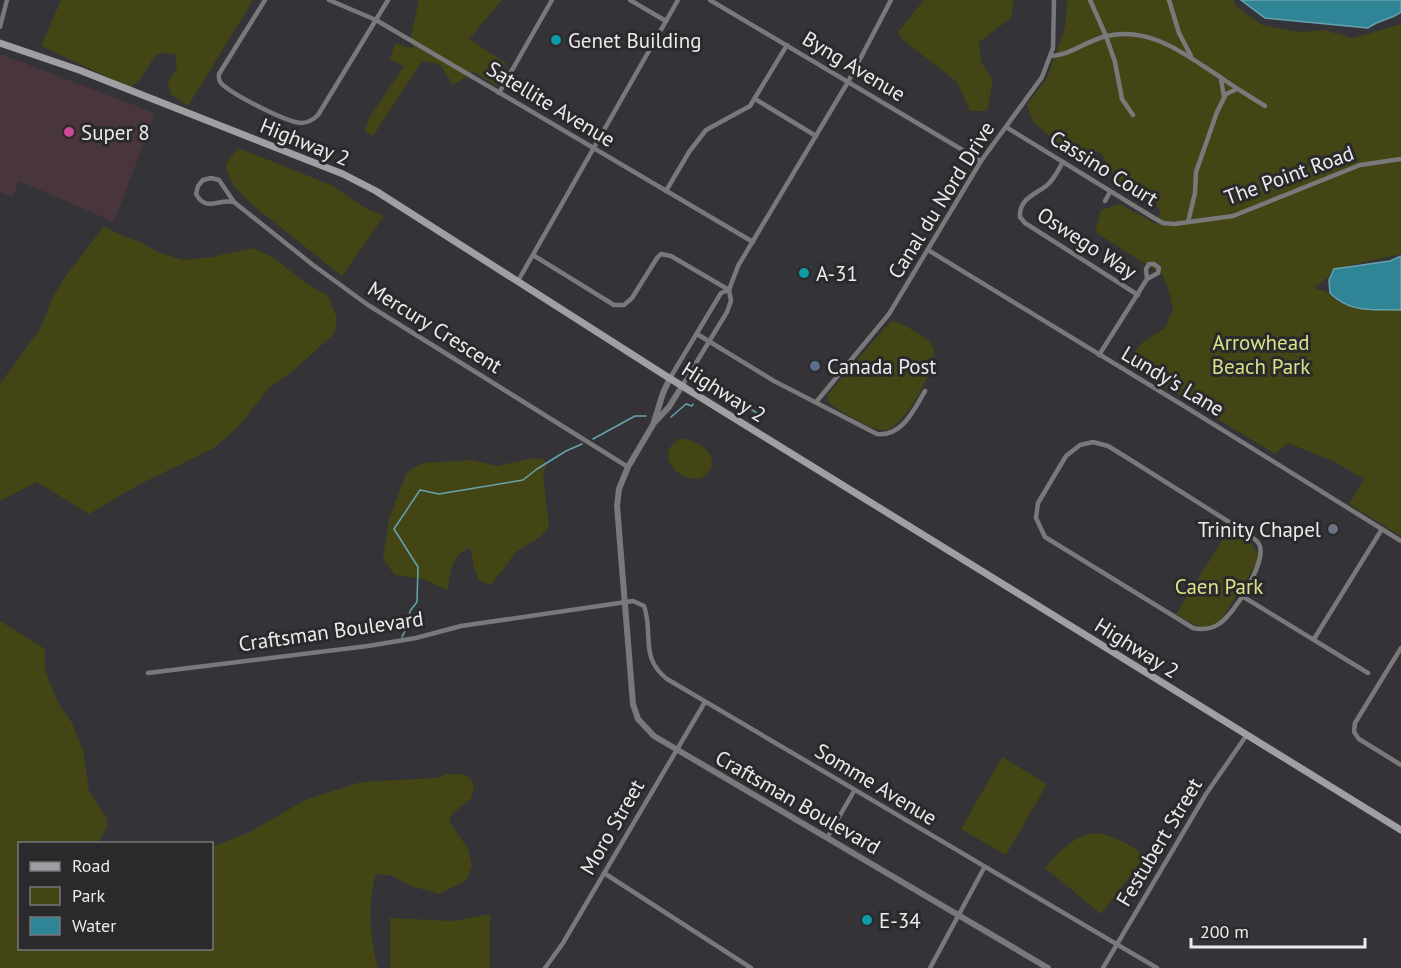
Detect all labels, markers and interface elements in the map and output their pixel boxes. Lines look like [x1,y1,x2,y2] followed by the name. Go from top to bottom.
[798,25,910,107] street label: Byng Avenue
[568,27,701,54] place label: Genet Building
[549,33,563,47] marker: Genet Building
[482,55,620,153] street label: Satellite Avenue
[256,112,354,172] street label: Highway 2
[882,116,1000,284] street label: Canal du Nord Drive
[81,119,150,146] place label: Super 8
[1045,124,1163,212] street label: Cassino Court
[62,125,76,139] marker: Super 8
[1220,139,1358,211] street label: The Point Road
[1032,201,1142,285] street label: Oswego Way
[816,260,858,287] place label: A-31
[797,266,811,280] marker: A-31
[363,275,507,379] street label: Mercury Crescent
[1212,329,1310,380] park label: Arrowhead Beach Park
[1117,340,1229,422] street label: Lundy's Lane
[827,353,936,380] place label: Canada Post
[677,356,771,428] street label: Highway 2
[808,359,822,373] marker: Canada Post
[1198,516,1321,543] place label: Trinity Chapel
[1326,522,1340,536] marker: Trinity Chapel
[1175,573,1263,600] park label: Caen Park
[237,605,425,657] street label: Craftsman Boulevard
[1090,612,1184,684] street label: Highway 2
[810,737,942,831] street label: Somme Avenue
[711,744,885,860] street label: Craftsman Boulevard
[1110,773,1208,911] street label: Festubert Street
[574,775,650,879] street label: Moro Street
[18,842,213,950] legend
[72,854,110,877] text: Road
[72,884,105,907] text: Park
[879,907,921,934] place label: E-34
[1191,911,1365,949] scale bar
[860,913,874,927] marker: E-34
[72,914,116,937] text: Water
[1200,920,1249,943] text: 200 m

